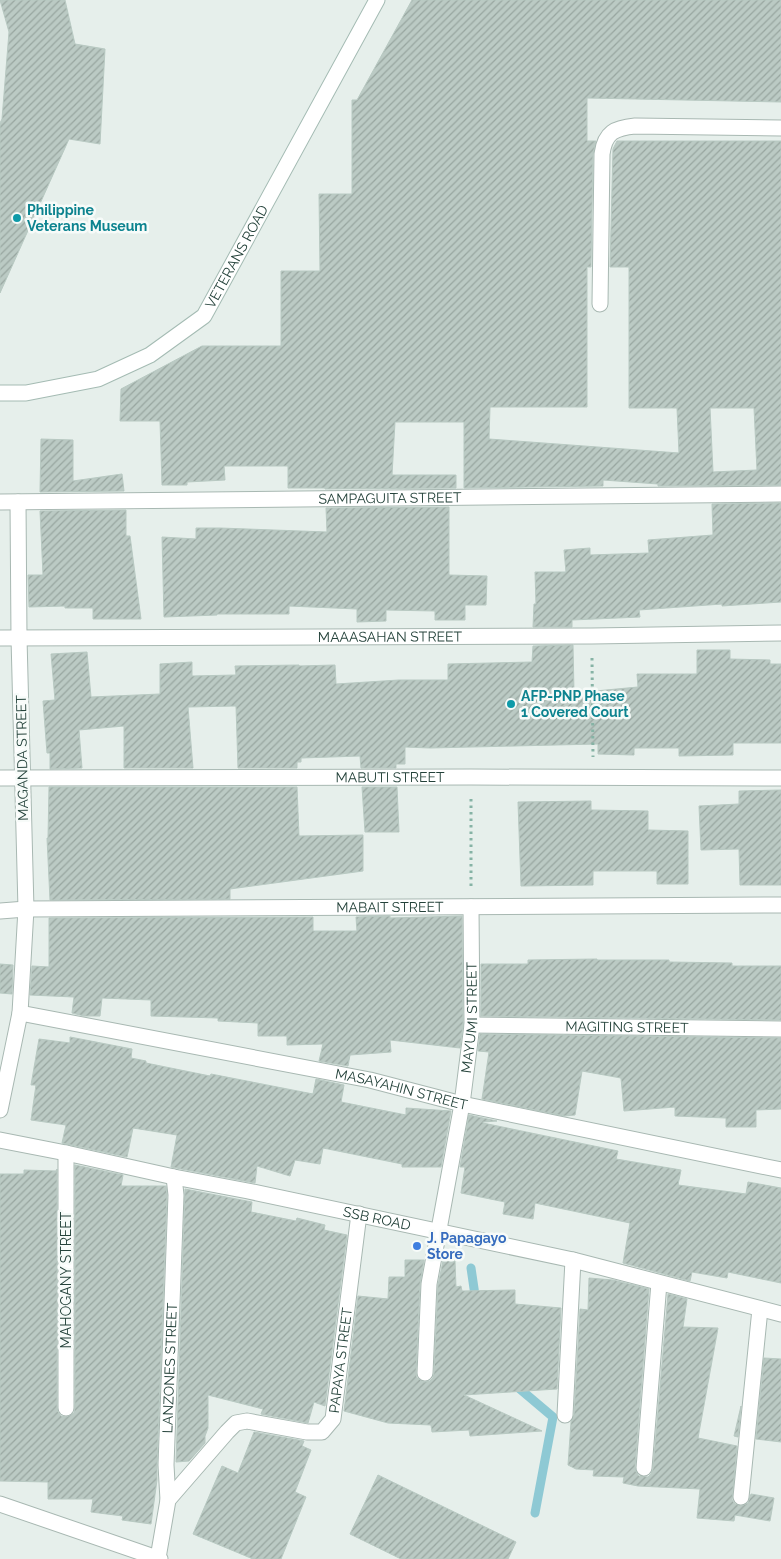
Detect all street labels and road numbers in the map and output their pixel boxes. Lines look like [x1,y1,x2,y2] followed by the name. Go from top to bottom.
[202,202,271,311] street label: VETERANS ROAD
[318,489,462,507] street label: SAMPAGUITA STREET
[318,628,463,645] street label: MAAASAHAN STREET
[13,695,31,821] street label: MAGANDA STREET
[335,769,445,785] street label: MABUTI STREET
[336,899,444,915] street label: MABAIT STREET
[458,961,480,1074] street label: MAYUMI STREET
[565,1018,689,1036] street label: MAGITING STREET
[334,1066,469,1113] street label: MASAYAHIN STREET
[342,1203,412,1233] street label: SSB ROAD
[58,1211,74,1348] street label: MAHOGANY STREET
[159,1302,180,1434] street label: LANZONES STREET
[326,1306,355,1414] street label: PAPAYA STREET

